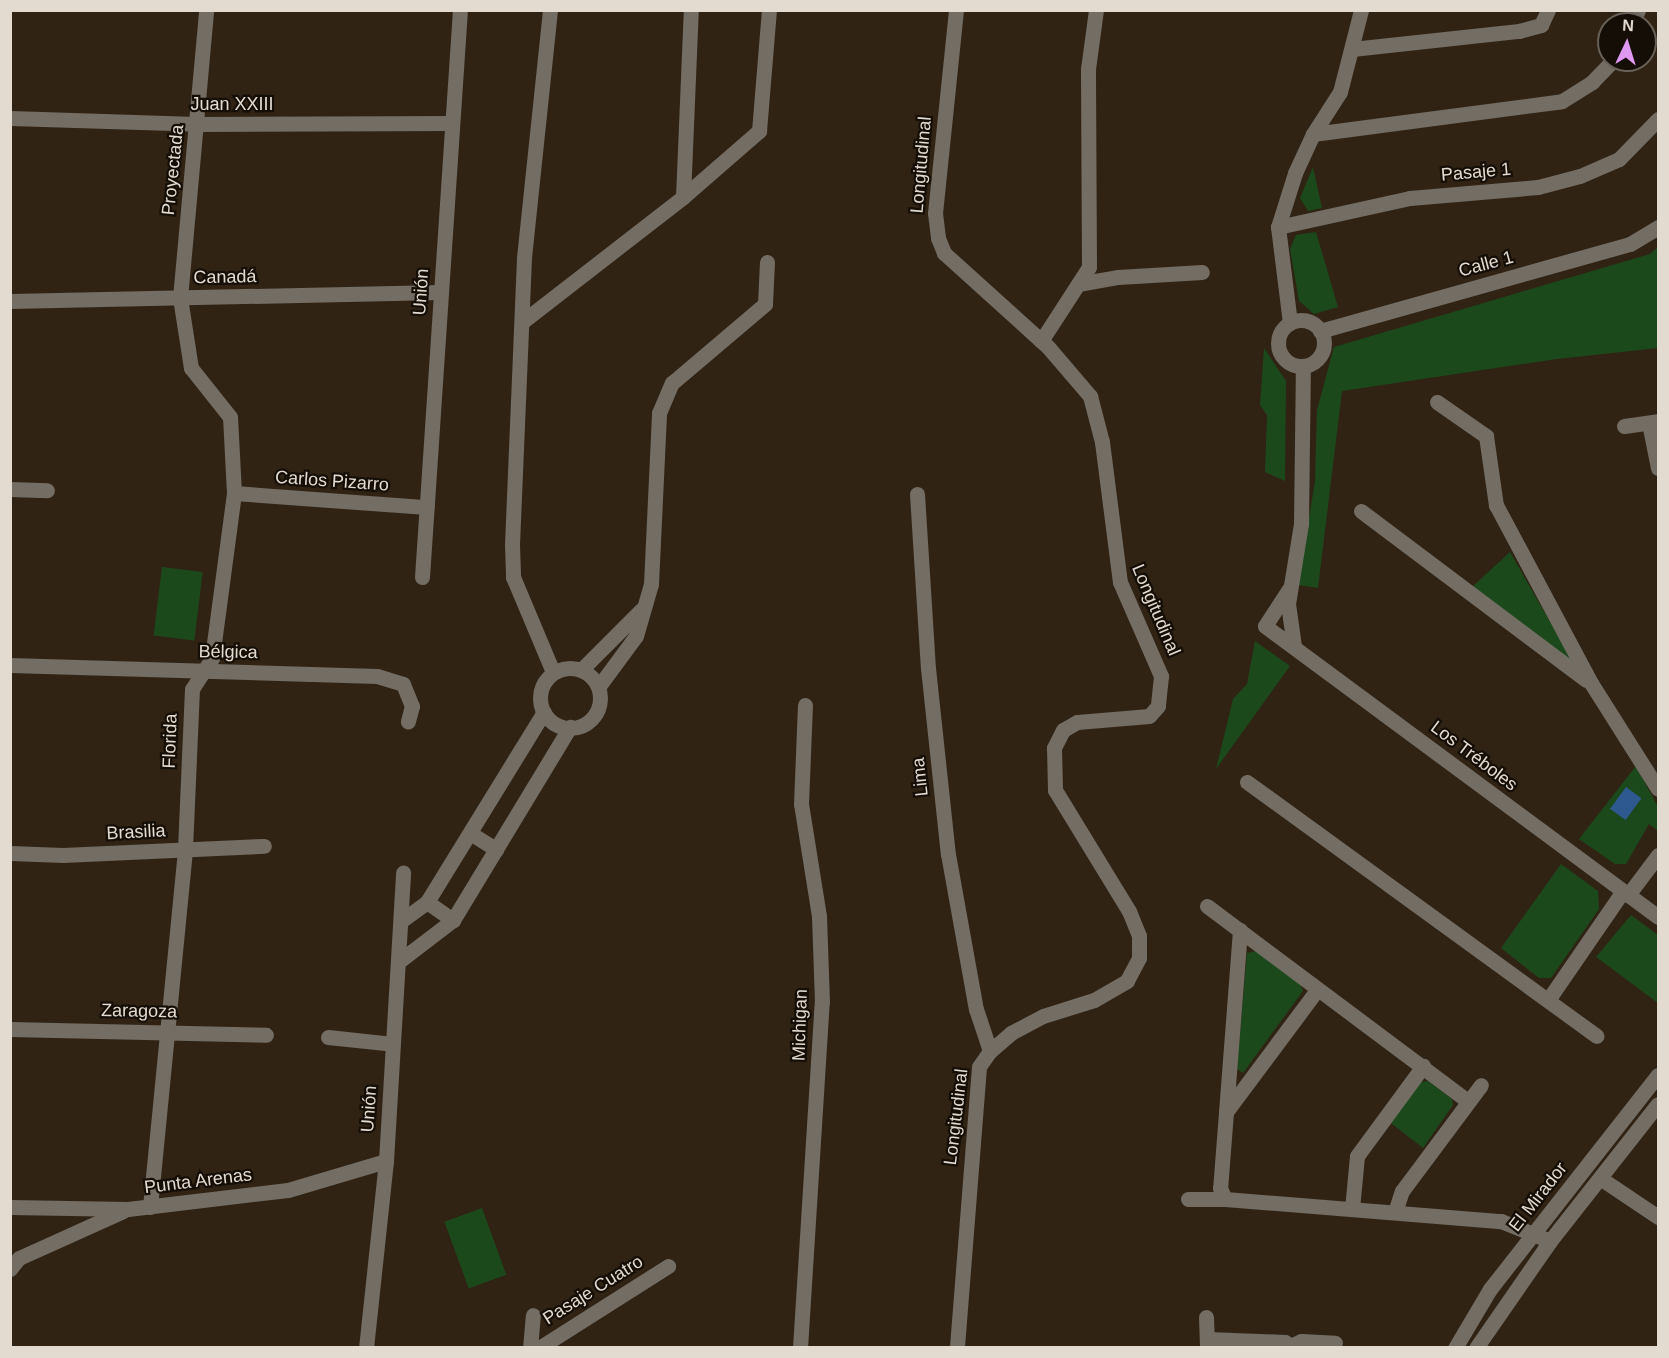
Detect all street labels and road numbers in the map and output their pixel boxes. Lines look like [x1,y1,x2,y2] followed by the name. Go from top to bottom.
[190,93,274,115] street label: Juan XXIII
[906,116,936,214] street label: Longitudinal
[158,124,188,216] street label: Proyectada
[1440,158,1512,186] street label: Pasaje 1
[1456,246,1516,282] street label: Calle 1
[193,266,257,288] street label: Canadá
[409,268,433,316] street label: Unión
[274,466,390,496] street label: Carlos Pizarro
[1127,561,1185,659] street label: Longitudinal
[198,641,258,663] street label: Bélgica
[158,713,182,769] street label: Florida
[1426,716,1522,796] street label: Los Tréboles
[907,756,933,798] street label: Lima
[106,820,166,844] street label: Brasilia
[788,989,812,1061] street label: Michigan
[101,1000,177,1022] street label: Zaragoza
[939,1068,973,1166] street label: Longitudinal
[357,1085,381,1133] street label: Unión
[1504,1158,1572,1236] street label: El Mirador
[143,1164,253,1198] street label: Punta Arenas
[539,1251,647,1329] street label: Pasaje Cuatro

